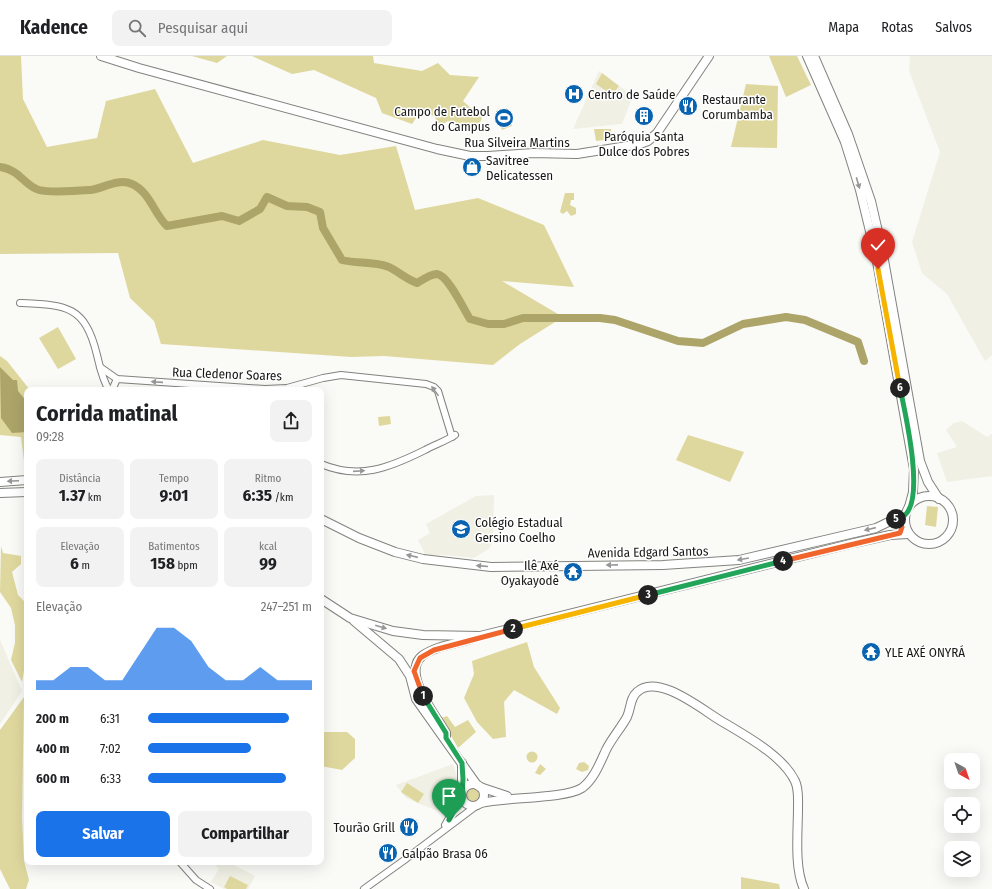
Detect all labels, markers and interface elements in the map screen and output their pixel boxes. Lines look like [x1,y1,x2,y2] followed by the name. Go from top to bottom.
[112,10,392,46] search box
[20,16,88,39] text: Kadence
[126,17,148,39] icon: search
[158,19,248,37] text: Pesquisar aqui
[828,19,859,36] text: Mapa
[881,19,913,36] text: Rotas
[935,19,972,36] text: Salvos
[563,83,585,105] hospital icon: Centro de Saúde
[588,87,675,102] place label: Centro de Saúde
[702,92,773,122] place label: Restaurante Corumbamba
[677,95,699,117] restaurant icon: Restaurante Corumbamba
[394,104,491,134] place label: Campo de Futebol do Campus
[633,105,655,127] building icon: Paróquia Santa Dulce dos Pobres
[493,107,515,129] sports icon: Campo de Futebol do Campus
[598,129,690,159] place label: Paróquia Santa Dulce dos Pobres
[464,135,570,150] street label: Rua Silveira Martins
[486,153,553,183] place label: Savitree Delicatessen
[461,156,483,178] shop icon: Savitree Delicatessen
[855,177,861,189] one-way arrow
[861,228,895,269] pin
[867,234,889,256] icon: check
[172,365,283,383] street label: Rua Cledenor Soares
[151,378,163,385] one-way arrow
[890,378,910,398] pin: 6
[897,381,903,394] text: 6
[431,385,439,396] one-way arrow
[36,400,178,427] text: Corrida matinal
[270,400,312,442] button: share
[36,429,64,444] text: 09:28
[353,468,365,475] one-way arrow
[59,472,101,485] text: Distância
[159,472,189,485] text: Tempo
[255,472,281,485] text: Ritmo
[7,477,20,484] one-way arrow
[59,485,85,506] text: 1.37
[160,485,188,506] text: 9:01
[243,485,272,506] text: 6:35
[85,491,101,504] text: km
[272,491,293,504] text: /km
[886,509,906,529] pin: 5
[893,512,899,525] text: 5
[475,515,563,545] place label: Colégio Estadual Gersino Coelho
[450,518,472,540] school or university icon: Colégio Estadual Gersino Coelho
[864,527,876,533] one-way arrow
[60,540,100,553] text: Elevação
[148,540,200,553] text: Batimentos
[259,540,277,553] text: kcal
[587,543,709,561] street label: Avenida Edgard Santos
[773,551,793,571] pin: 4
[70,553,79,574] text: 6
[150,553,175,574] text: 158
[259,553,277,574] text: 99
[406,553,419,559] one-way arrow
[780,554,786,567] text: 4
[737,557,749,563] one-way arrow
[501,558,559,588] place label: Ilê Axé Oyakayodê
[79,559,90,572] text: m
[175,559,198,572] text: bpm
[562,561,584,583] temple icon: Ilê Axé Oyakayodê
[606,562,618,569] one-way arrow
[476,563,488,570] one-way arrow
[638,585,658,605] pin: 3
[645,588,651,601] text: 3
[36,599,82,614] text: Elevação
[261,599,312,614] text: 247–251 m
[503,619,523,639] pin: 2
[510,622,516,635] text: 2
[375,624,387,630] one-way arrow
[860,641,882,663] temple icon: YLE AXÉ ONYRÁ
[885,645,965,660] place label: YLE AXÉ ONYRÁ
[413,686,433,706] pin: 1
[421,689,425,702] text: 1
[36,711,69,726] text: 200 m
[100,711,120,726] text: 6:31
[36,741,70,756] text: 400 m
[100,741,120,756] text: 7:02
[944,753,980,789] north arrow
[944,753,980,877] map controls
[36,771,70,786] text: 600 m
[100,771,121,786] text: 6:33
[432,779,466,820] pin
[438,785,460,807] icon: arrive
[944,797,980,833] button: locate
[36,811,170,857] button: Salvar
[178,811,312,857] button: Compartilhar
[398,816,420,838] restaurant icon: Tourão Grill
[334,820,396,835] place label: Tourão Grill
[944,841,980,877] button: layers
[377,842,399,864] restaurant icon: Galpão Brasa 06
[402,846,488,861] place label: Galpão Brasa 06

